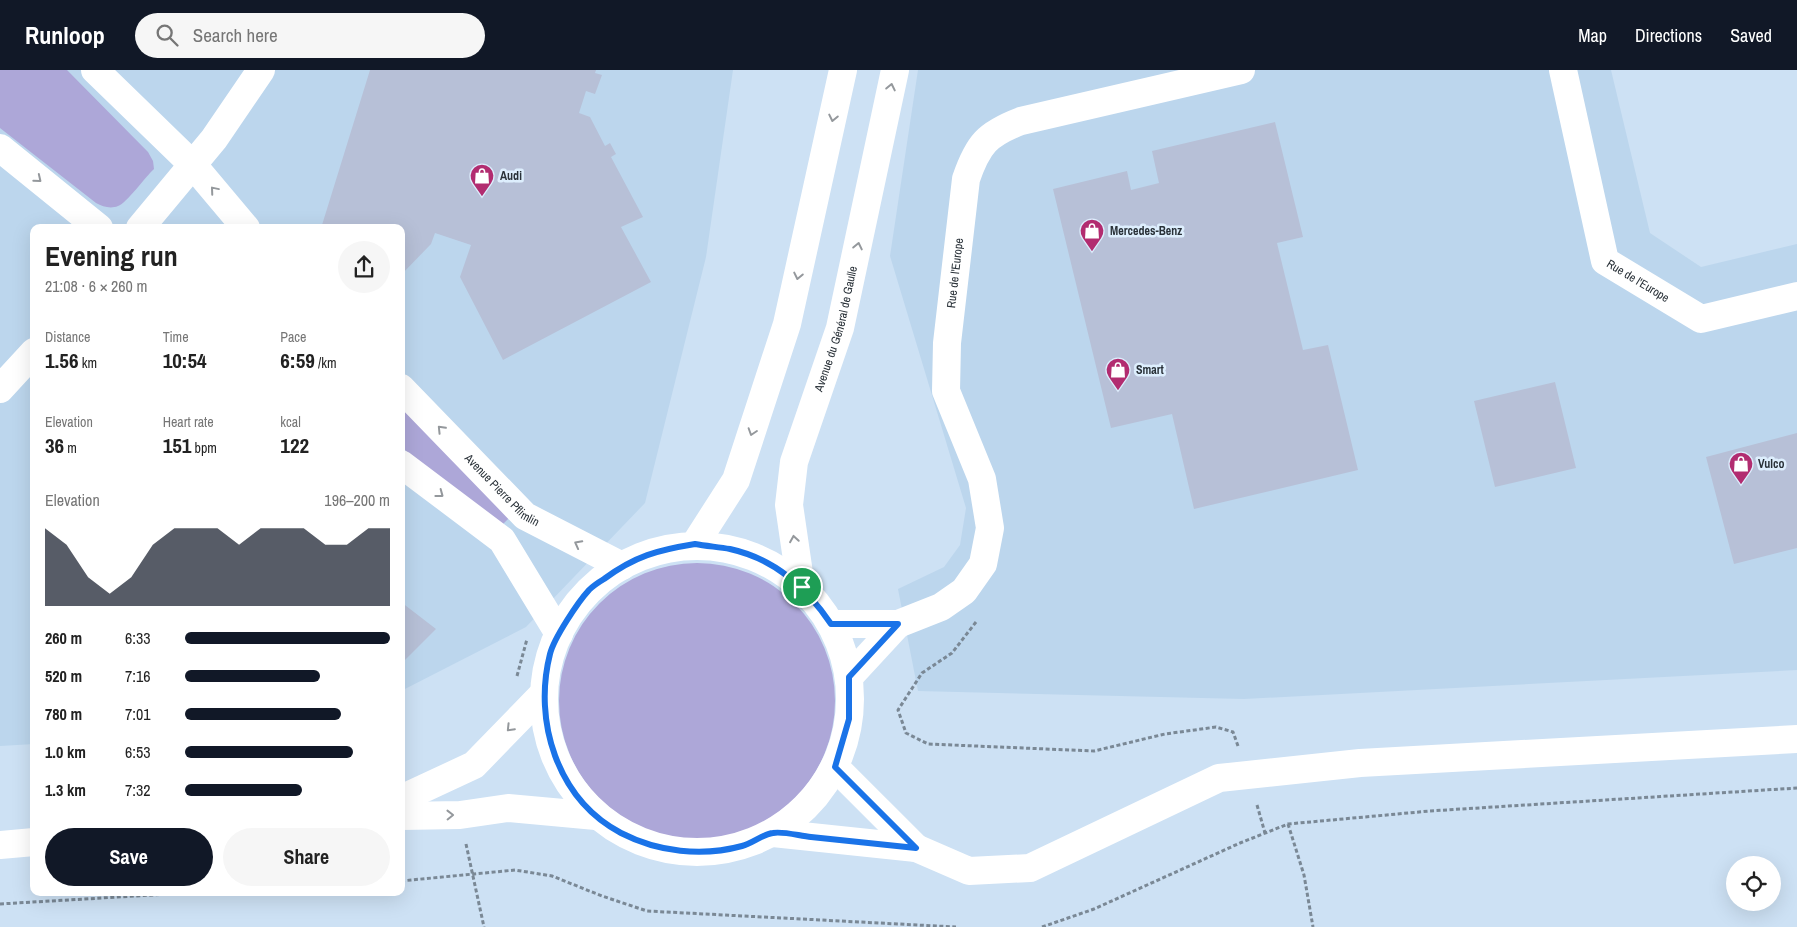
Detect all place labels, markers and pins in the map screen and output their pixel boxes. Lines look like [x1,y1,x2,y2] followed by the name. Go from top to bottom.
[469,163,495,197] shop icon: Audi
[500,168,522,184] place label: Audi
[1079,218,1105,252] shop icon: Mercedes-Benz
[1110,223,1182,239] place label: Mercedes-Benz
[1105,357,1131,391] shop icon: Smart
[1136,362,1165,378] place label: Smart
[1728,451,1754,485] shop icon: Vulco
[1758,456,1784,472] place label: Vulco
[781,566,823,608] pin

